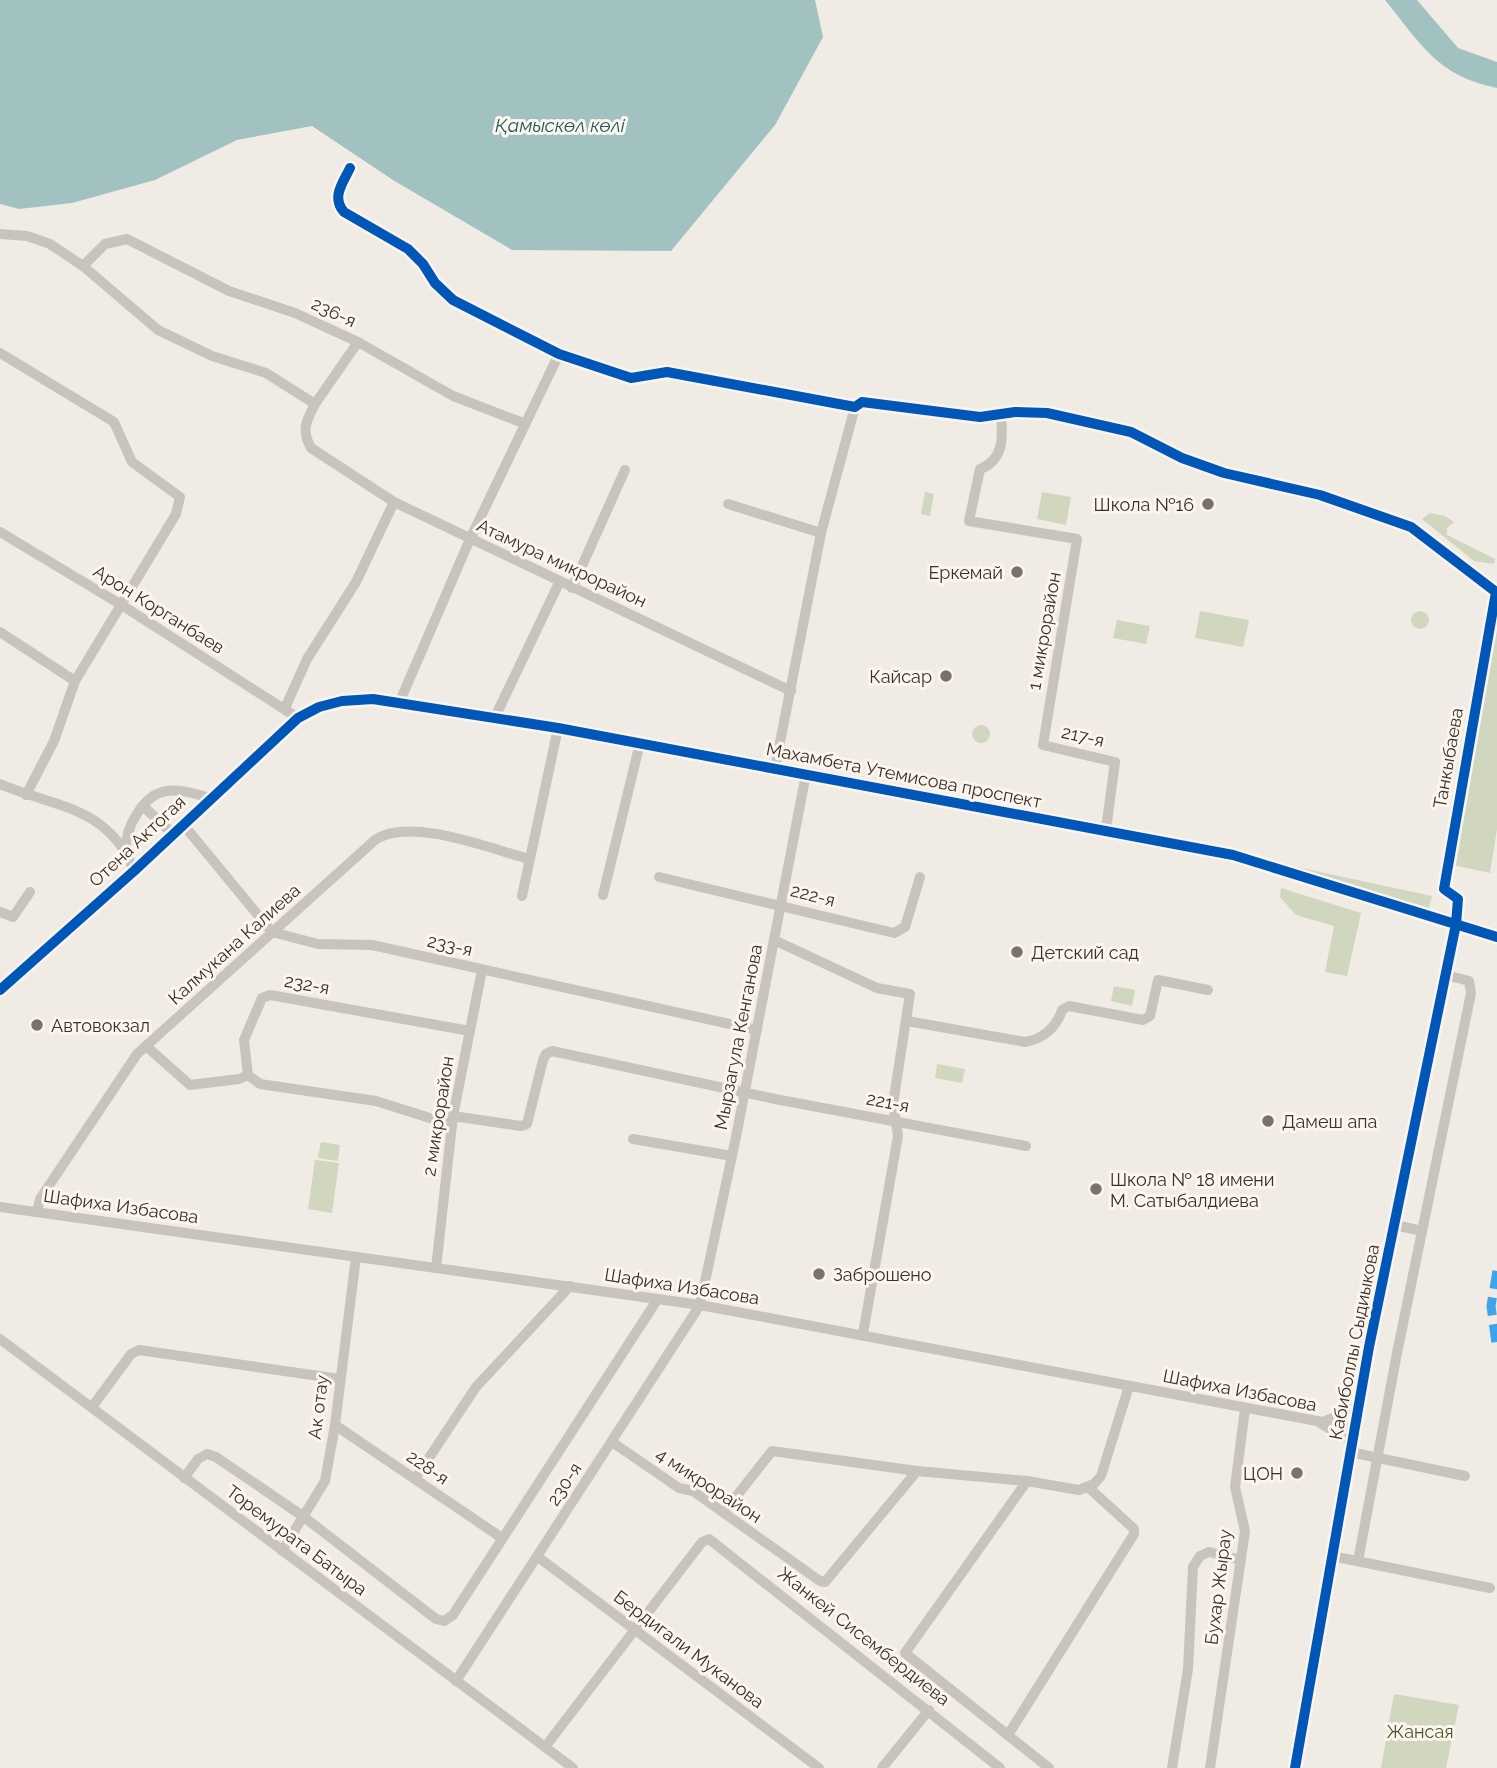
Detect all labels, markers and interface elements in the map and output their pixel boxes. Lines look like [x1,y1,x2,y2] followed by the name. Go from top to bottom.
[495,114,626,136] water label: Қамыскөл көлі
[308,293,360,331] street label: 236-я
[1094,494,1194,515] place label: Школа №16
[1200,496,1216,512] marker: Школа №16
[474,514,650,612] street label: Атамура микрорайон
[90,560,228,658] street label: Арон Корганбаев
[928,562,1003,583] place label: Еркемай
[1009,564,1025,580] marker: Еркемай
[1023,570,1065,692] street label: 1 микрорайон
[869,666,932,687] place label: Кайсар
[938,668,954,684] marker: Кайсар
[1429,706,1467,810] street label: Танкыбаева
[1060,721,1106,751] street label: 217-я
[765,738,1044,812] street label: Махамбета Утемисова проспект
[84,791,190,891] street label: Отена Актогая
[164,879,304,1009] street label: Калмукана Калиева
[789,879,837,911] street label: 222-я
[425,930,475,960] street label: 233-я
[710,942,766,1132] street label: Мырзагула Кенганова
[1031,942,1139,963] place label: Детский сад
[1009,944,1025,960] marker: Детский сад
[283,970,331,998] street label: 232-я
[51,1015,150,1036] place label: Автовокзал
[29,1017,45,1033] marker: Автовокзал
[418,1054,458,1178] street label: 2 микрорайон
[865,1088,911,1116] street label: 221-я
[1282,1111,1377,1132] place label: Дамеш апа
[1260,1113,1276,1129] marker: Дамеш апа
[1110,1169,1274,1211] place label: Школа № 18 имени М. Сатыбалдиева
[1088,1181,1104,1197] marker: Школа № 18 имени М. Сатыбалдиева
[42,1185,200,1227] street label: Шафиха Избасова
[1325,1242,1383,1442] street label: Кабиболлы Сыдиыкова
[603,1263,761,1309] street label: Шафиха Избасова
[833,1264,932,1285] place label: Заброшено
[811,1266,827,1282] marker: Заброшено
[1161,1365,1319,1415] street label: Шафиха Избасова
[304,1373,332,1440] street label: Ак отау
[652,1443,766,1527] street label: 4 микрорайон
[403,1445,453,1489] street label: 228-я
[542,1459,586,1509] street label: 230-я
[1243,1463,1283,1484] place label: ЦОН
[1289,1465,1305,1481] marker: ЦОН
[223,1480,371,1600] street label: Торемурата Батыра
[1200,1528,1236,1646] street label: Бухар Жырау
[774,1562,954,1710] street label: Жанкей Сисембердиева
[610,1586,768,1712] street label: Бердигали Муканова
[1386,1721,1454,1742] park label: Жансая

